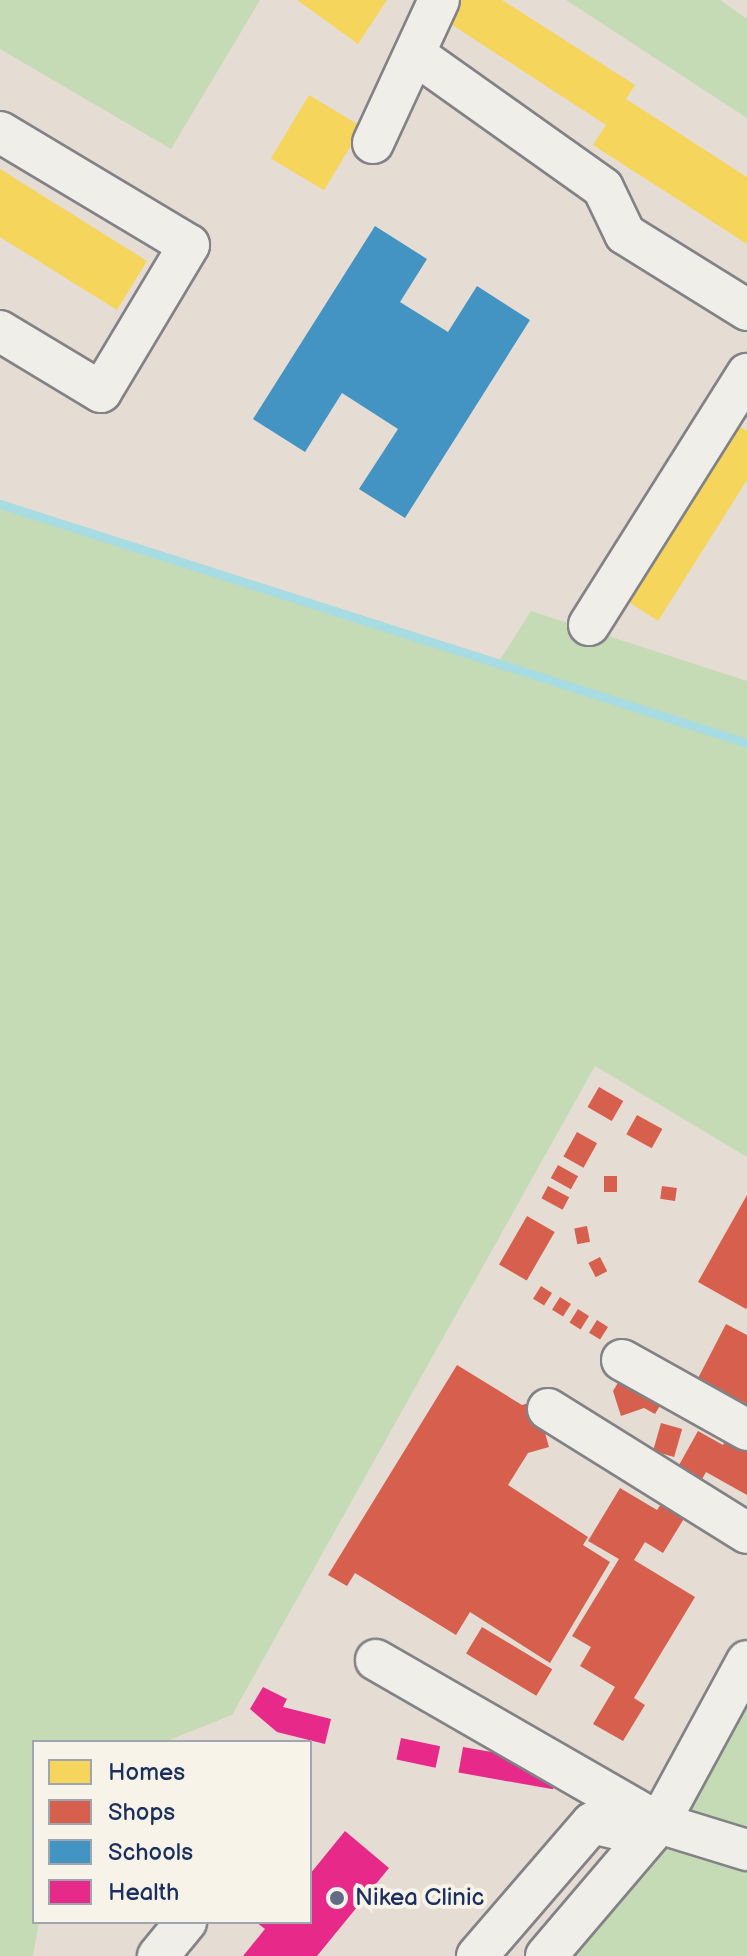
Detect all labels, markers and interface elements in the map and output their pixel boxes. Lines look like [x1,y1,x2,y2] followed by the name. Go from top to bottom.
[32,1740,312,1924] legend
[108,1758,185,1787] text: Homes
[108,1798,175,1827] text: Shops
[108,1838,193,1867] text: Schools
[108,1878,179,1907] text: Health
[355,1884,484,1912] place label: Nikea Clinic
[326,1887,348,1909] marker: Nikea Clinic

